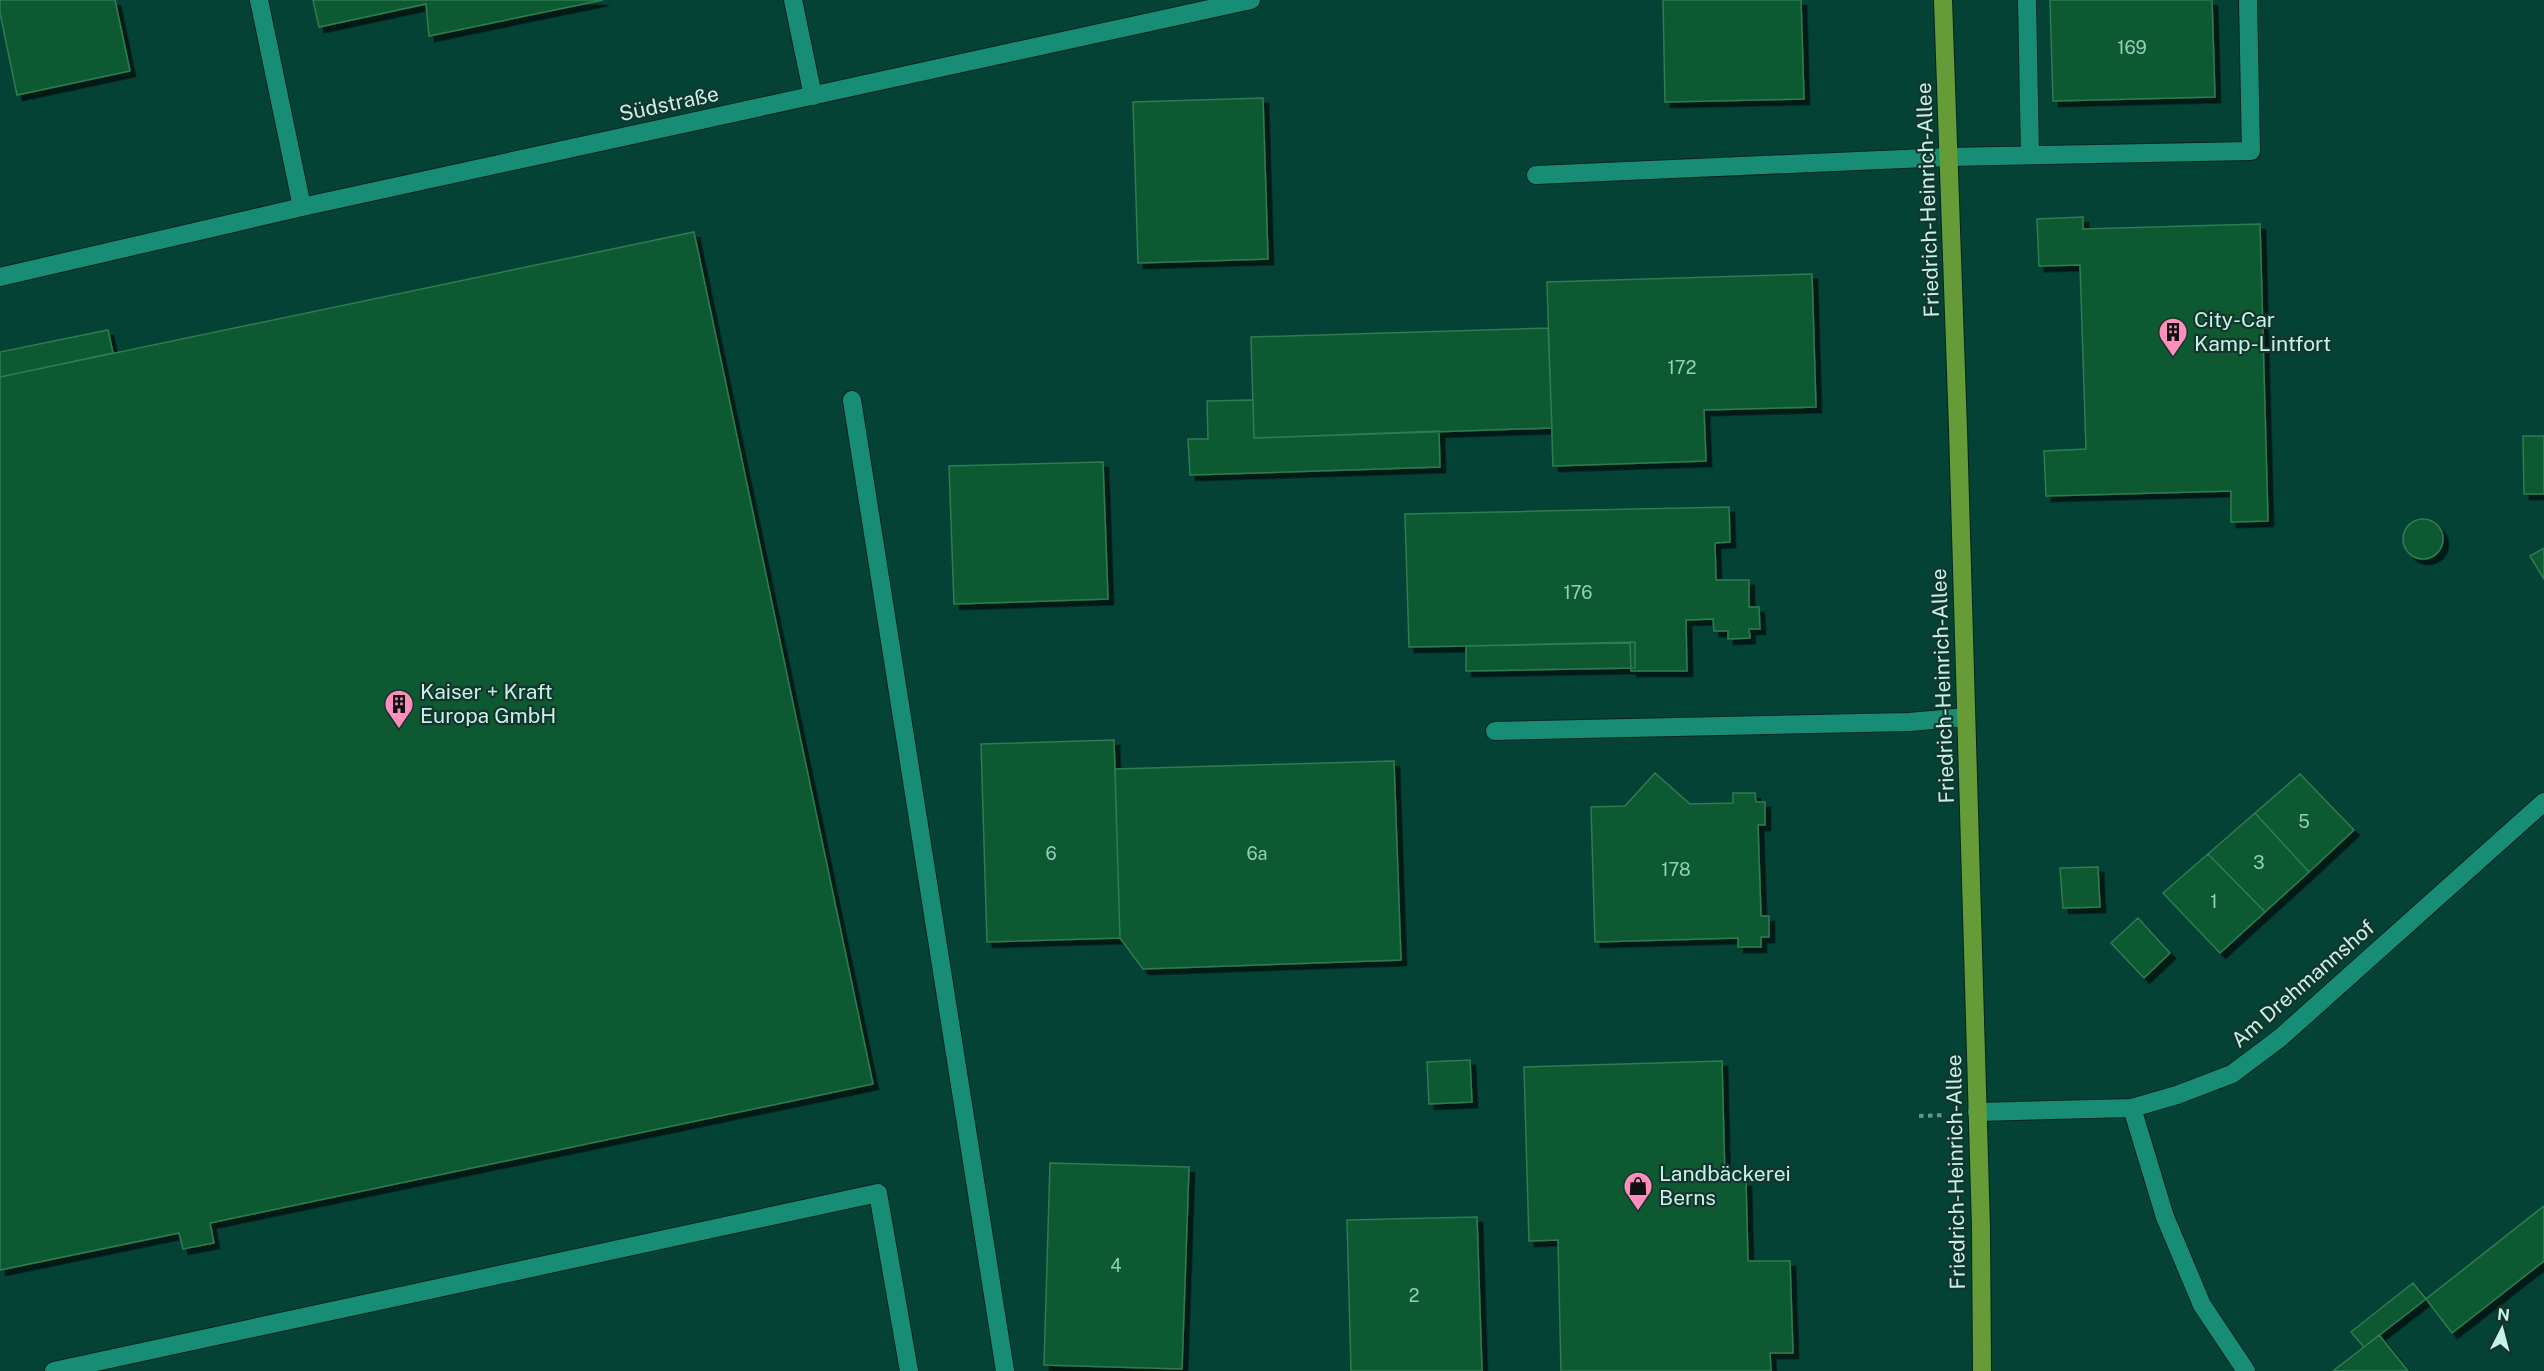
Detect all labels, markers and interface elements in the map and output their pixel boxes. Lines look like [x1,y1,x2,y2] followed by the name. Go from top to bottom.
[2117,37,2147,58] house number: 169
[617,81,721,126] street label: Südstraße
[1911,82,1944,318] street label: Friedrich-Heinrich-Allee
[2194,307,2331,356] place label: City-Car Kamp-Lintfort
[2157,316,2189,358] building icon: City-Car Kamp-Lintfort
[1668,357,1696,378] house number: 172
[1926,568,1959,804] street label: Friedrich-Heinrich-Allee
[1564,582,1593,603] house number: 176
[420,679,556,728] place label: Kaiser + Kraft Europa GmbH
[383,688,415,730] building icon: Kaiser + Kraft Europa GmbH
[2298,811,2310,832] house number: 5
[1045,843,1057,864] house number: 6
[1246,843,1268,864] house number: 6a
[2253,852,2265,873] house number: 3
[1661,859,1691,880] house number: 178
[2210,891,2218,912] house number: 1
[2226,915,2379,1052] street label: Am Drehmannshof
[1941,1054,1970,1290] street label: Friedrich-Heinrich-Allee
[1659,1161,1791,1210] place label: Landbäckerei Berns
[1622,1170,1654,1212] shop icon: Landbäckerei Berns
[1110,1255,1122,1276] house number: 4
[1409,1285,1419,1306] house number: 2
[2472,1299,2532,1359] north arrow
[2496,1304,2511,1325] text: N

